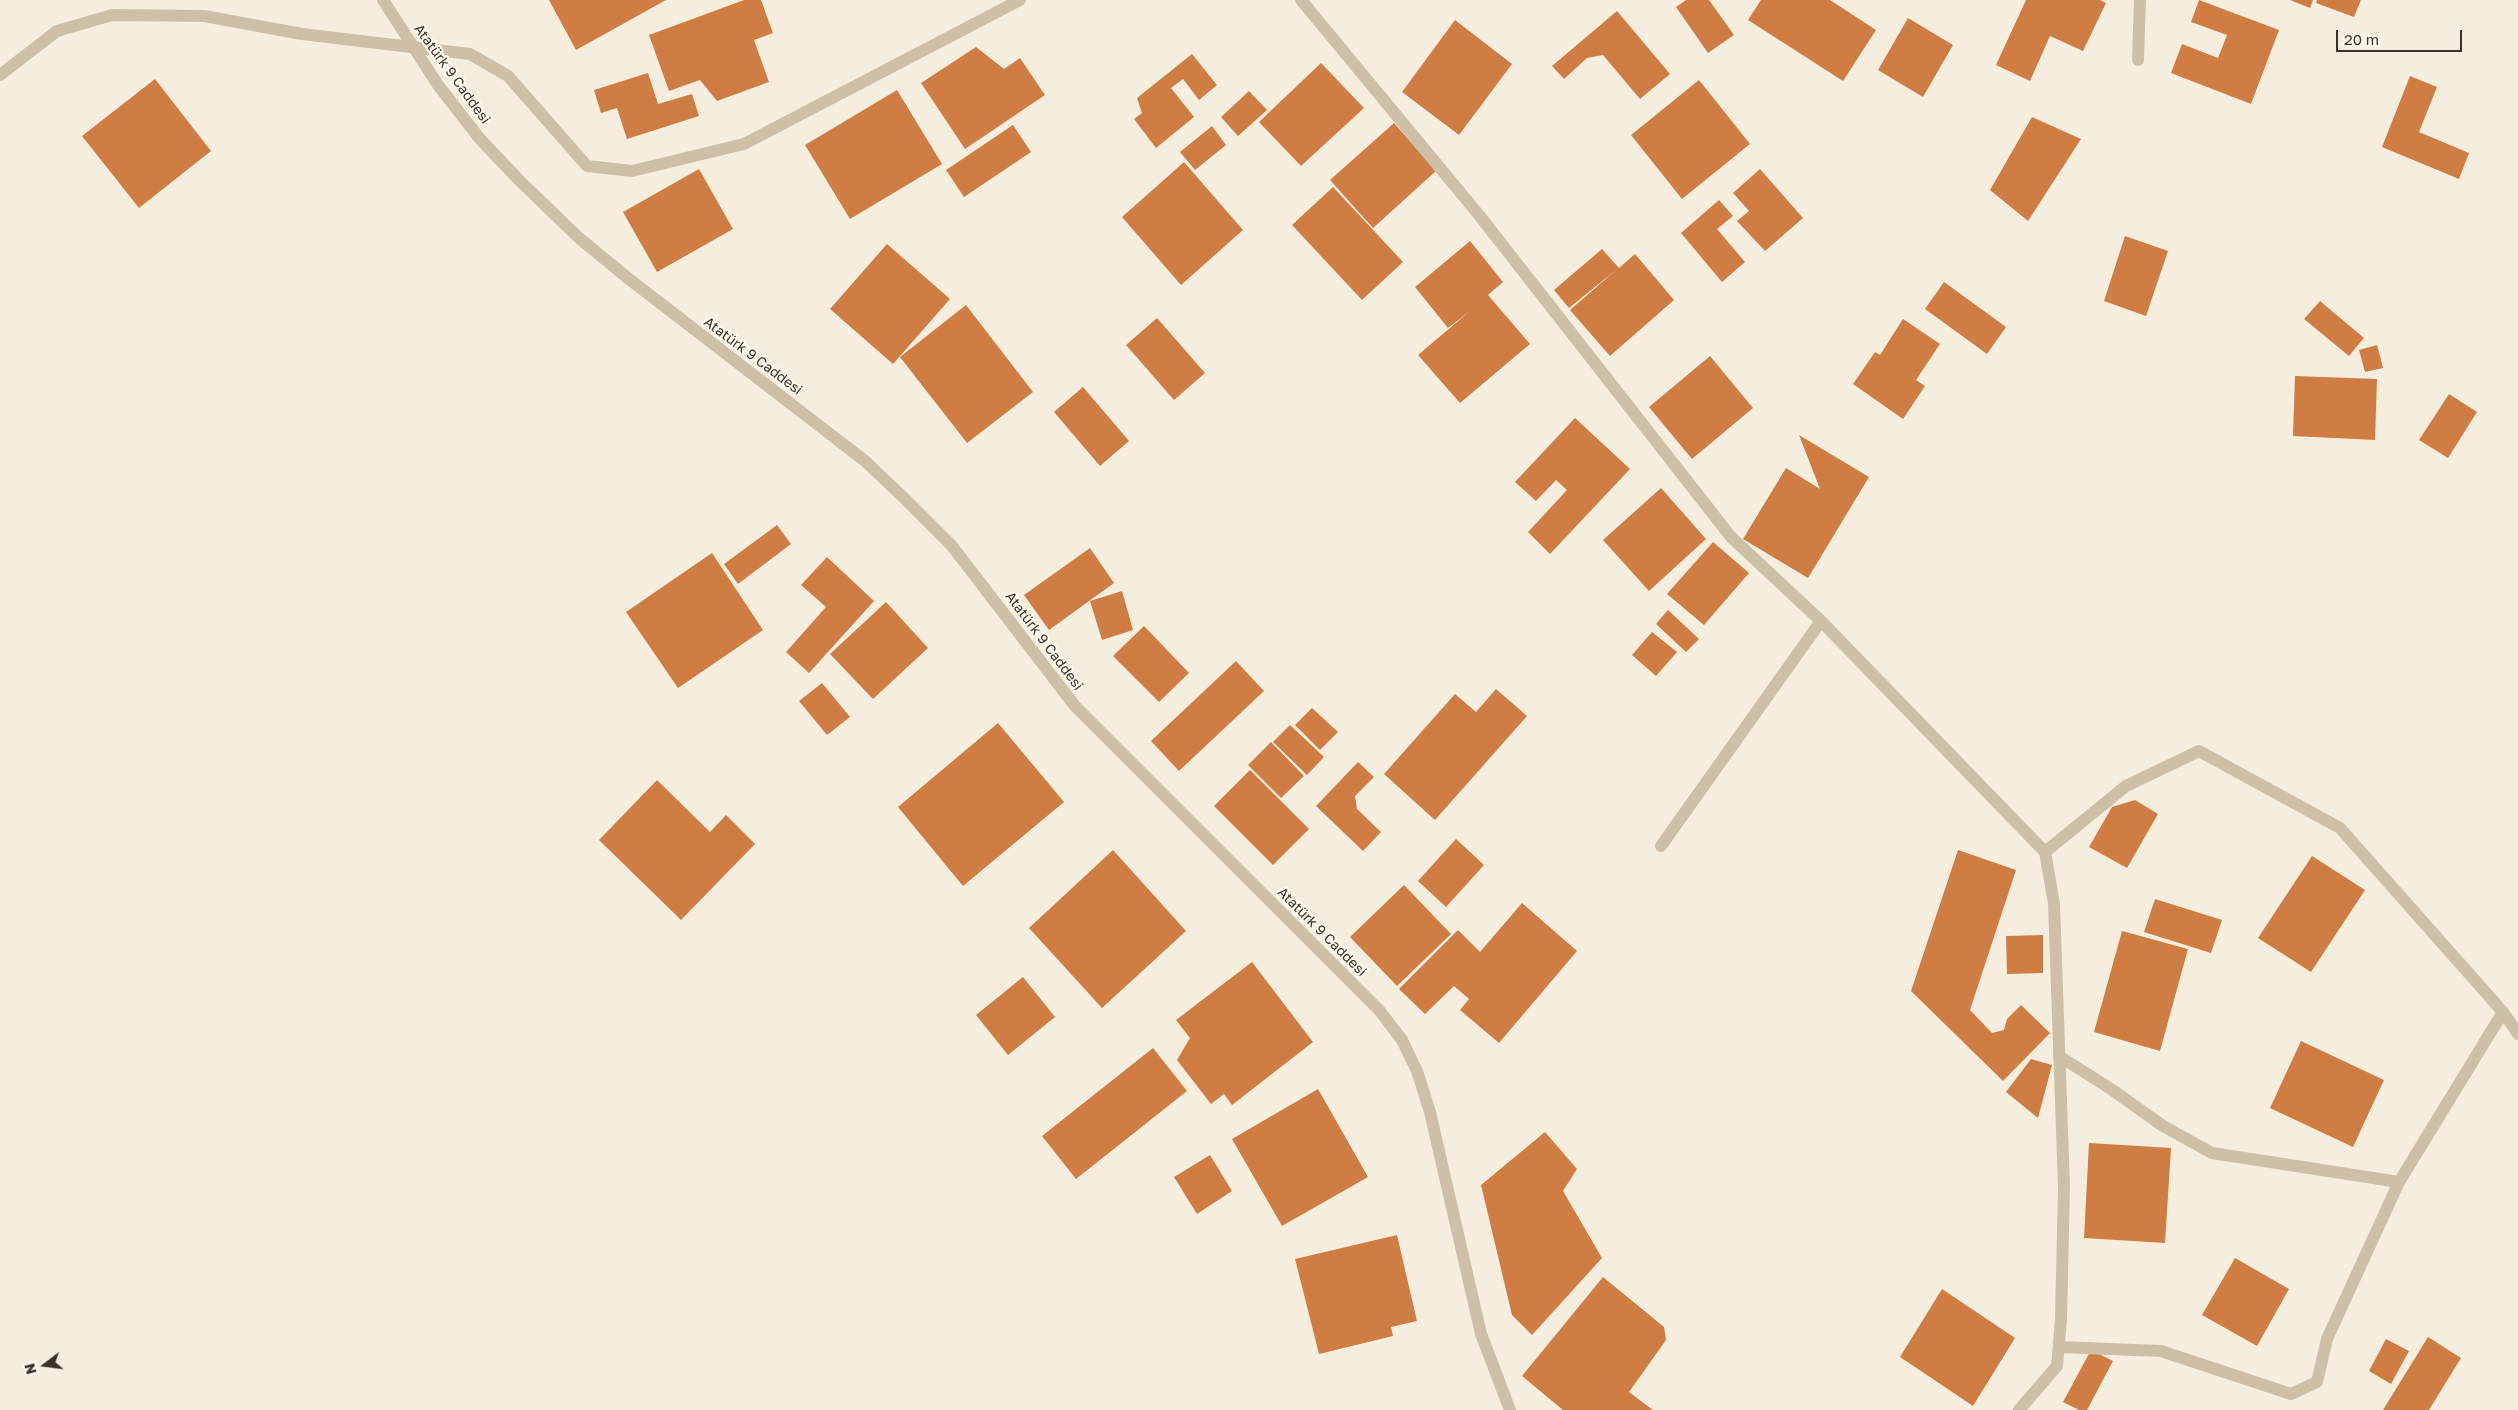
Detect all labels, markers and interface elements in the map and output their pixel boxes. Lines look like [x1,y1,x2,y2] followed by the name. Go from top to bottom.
[2338,20,2464,52] scale bar
[410,21,494,127] street label: Atatürk 9 Caddesi
[2344,30,2379,48] text: 20 m
[700,313,806,399] street label: Atatürk 9 Caddesi
[1001,588,1087,694] street label: Atatürk 9 Caddesi
[1274,884,1370,980] street label: Atatürk 9 Caddesi
[20,1340,70,1390] north arrow
[20,1362,40,1376] text: N

